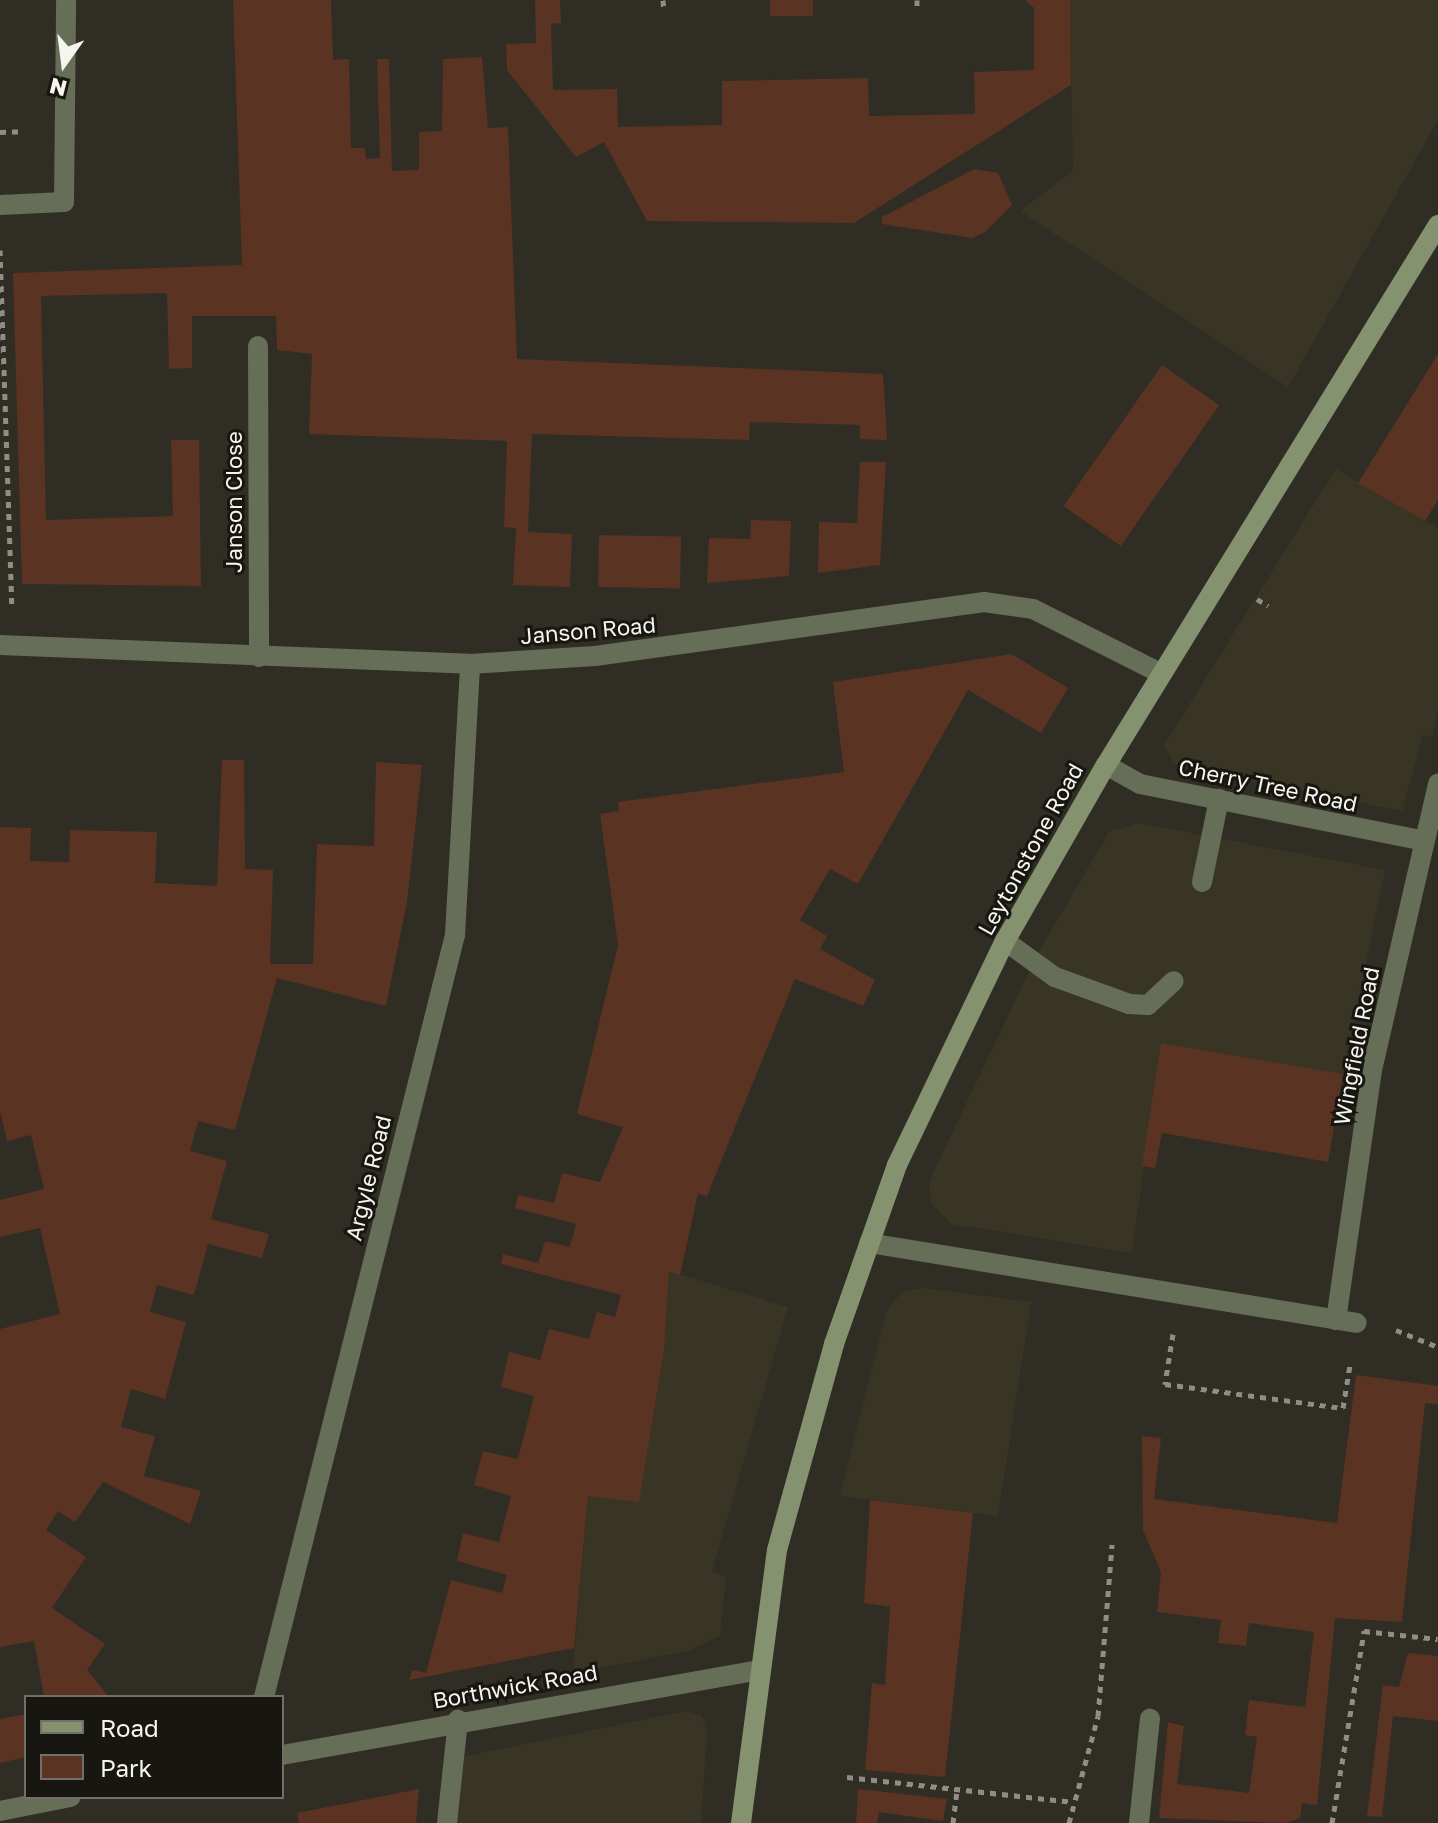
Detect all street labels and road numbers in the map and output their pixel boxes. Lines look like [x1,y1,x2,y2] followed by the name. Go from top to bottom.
[221,431,247,573] street label: Janson Close
[519,611,657,649] street label: Janson Road
[1176,753,1360,817] street label: Cherry Tree Road
[972,758,1088,940] street label: Leytonstone Road
[1328,965,1384,1127] street label: Wingfield Road
[340,1113,396,1243] street label: Argyle Road
[431,1659,599,1713] street label: Borthwick Road

